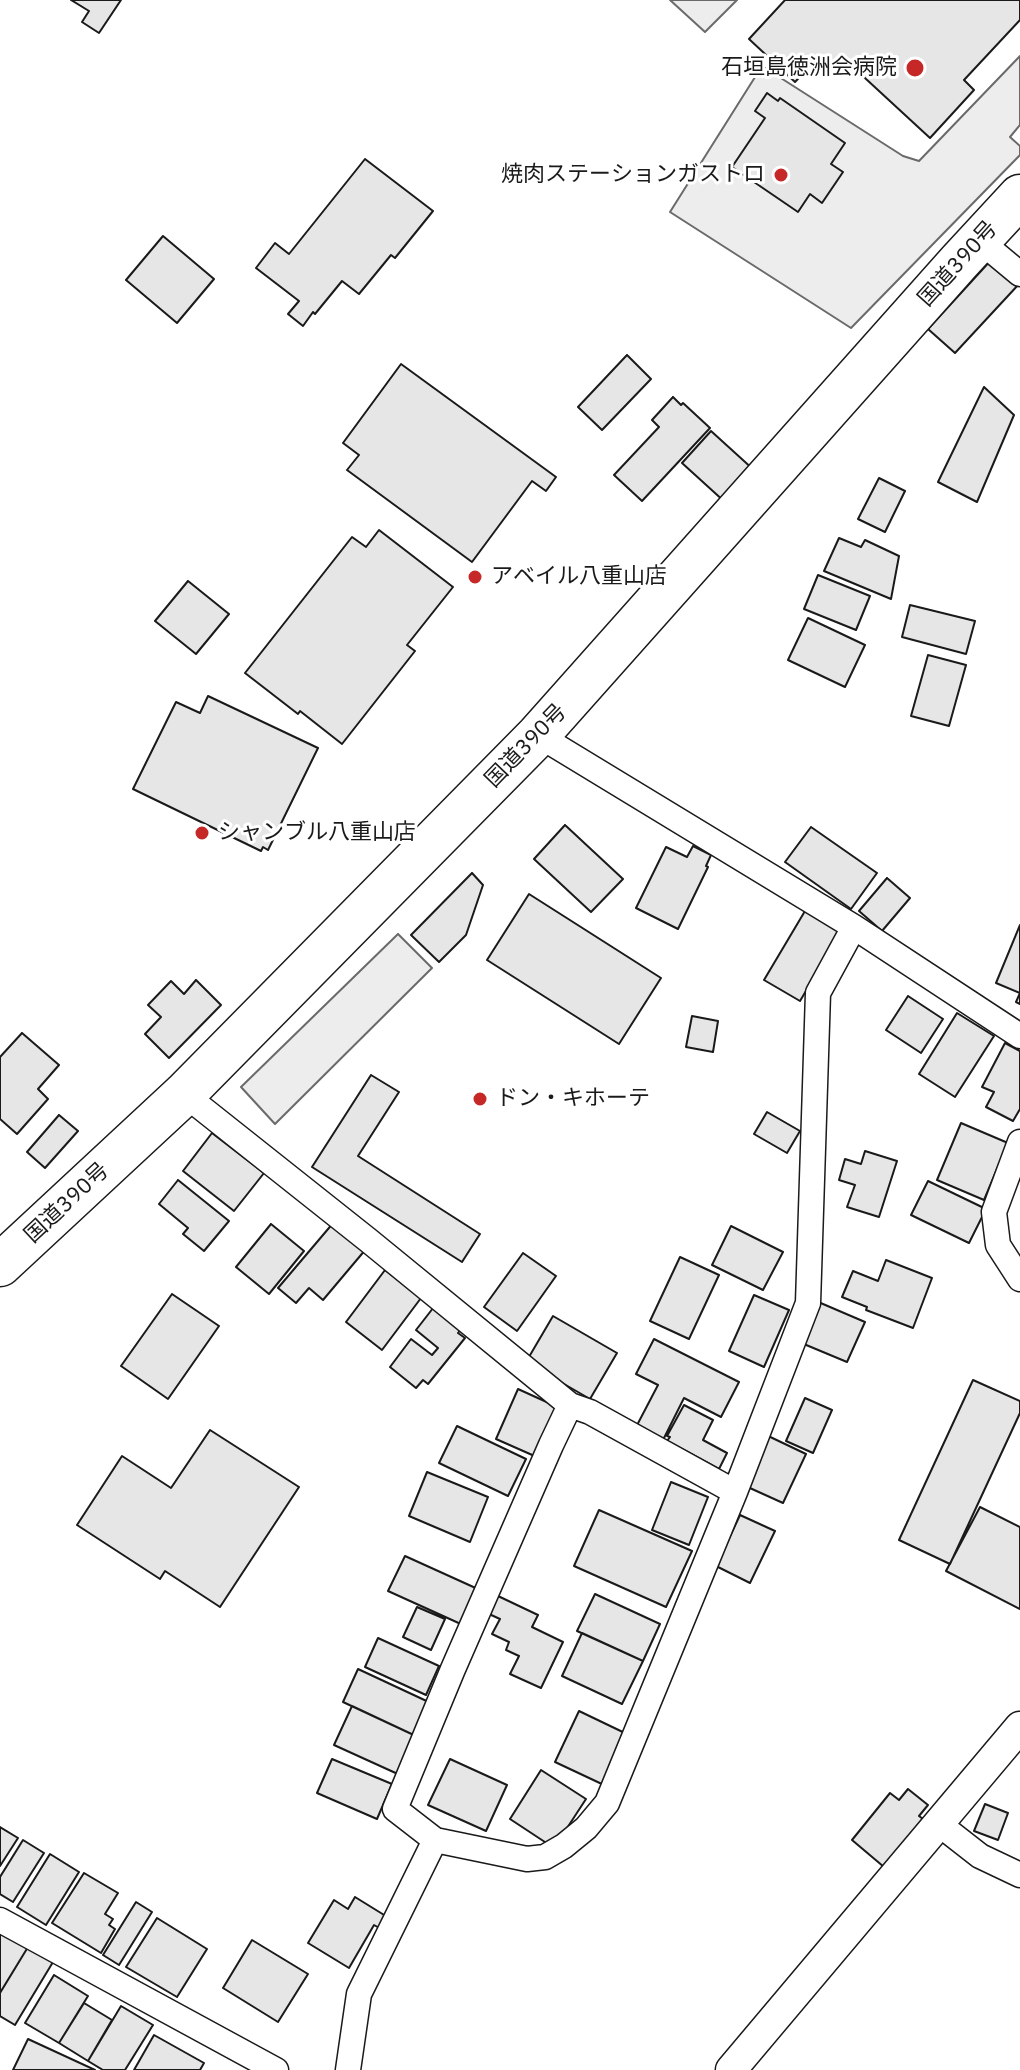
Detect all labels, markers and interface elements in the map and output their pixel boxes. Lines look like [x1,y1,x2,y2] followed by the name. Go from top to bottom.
[721,55,897,81] place label: 石垣島徳洲会病院
[904,57,926,79] marker: 石垣島徳洲会病院
[501,162,765,188] place label: 焼肉ステーションガストロ
[772,166,790,184] marker: 焼肉ステーションガストロ
[913,216,1003,312] street label: 国道390号
[491,564,667,590] place label: アベイル八重山店
[466,568,484,586] marker: アベイル八重山店
[480,699,572,793] street label: 国道390号
[218,820,416,846] place label: シャンブル八重山店
[193,824,211,842] marker: シャンブル八重山店
[496,1086,650,1112] place label: ドン・キホーテ
[471,1090,489,1108] marker: ドン・キホーテ
[19,1157,115,1249] street label: 国道390号

